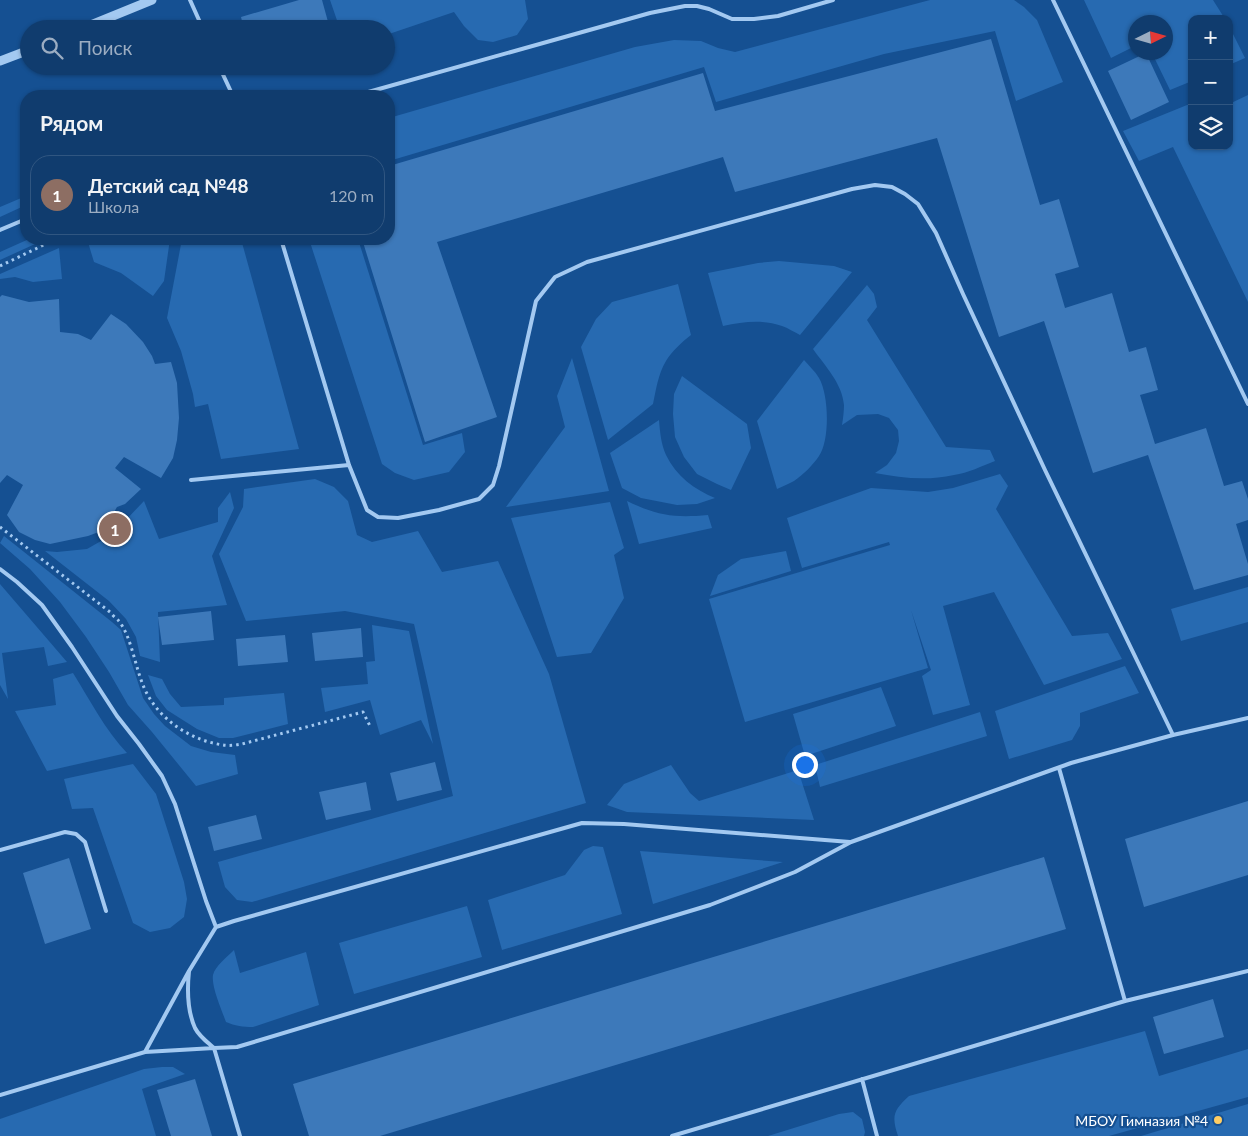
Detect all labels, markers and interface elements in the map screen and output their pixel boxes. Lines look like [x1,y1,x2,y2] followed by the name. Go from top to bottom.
[1128,15,1173,60] north arrow
[1188,15,1233,150] map controls
[1188,15,1233,60] button: +
[20,20,395,75] search box
[38,34,66,62] icon: search
[78,36,132,59] text: Поиск
[1188,60,1233,105] button: −
[1188,105,1233,150] button: layers
[40,110,103,135] text: Рядом
[88,174,249,197] text: Детский сад №48
[52,186,62,205] text: 1
[329,186,374,205] text: 120 m
[88,197,139,216] text: Школа
[99,510,131,548] pin: 1
[792,752,818,778] your location
[1075,1112,1208,1129] place label: МБОУ Гимназия №4
[1212,1114,1224,1126] marker: МБОУ Гимназия №4

